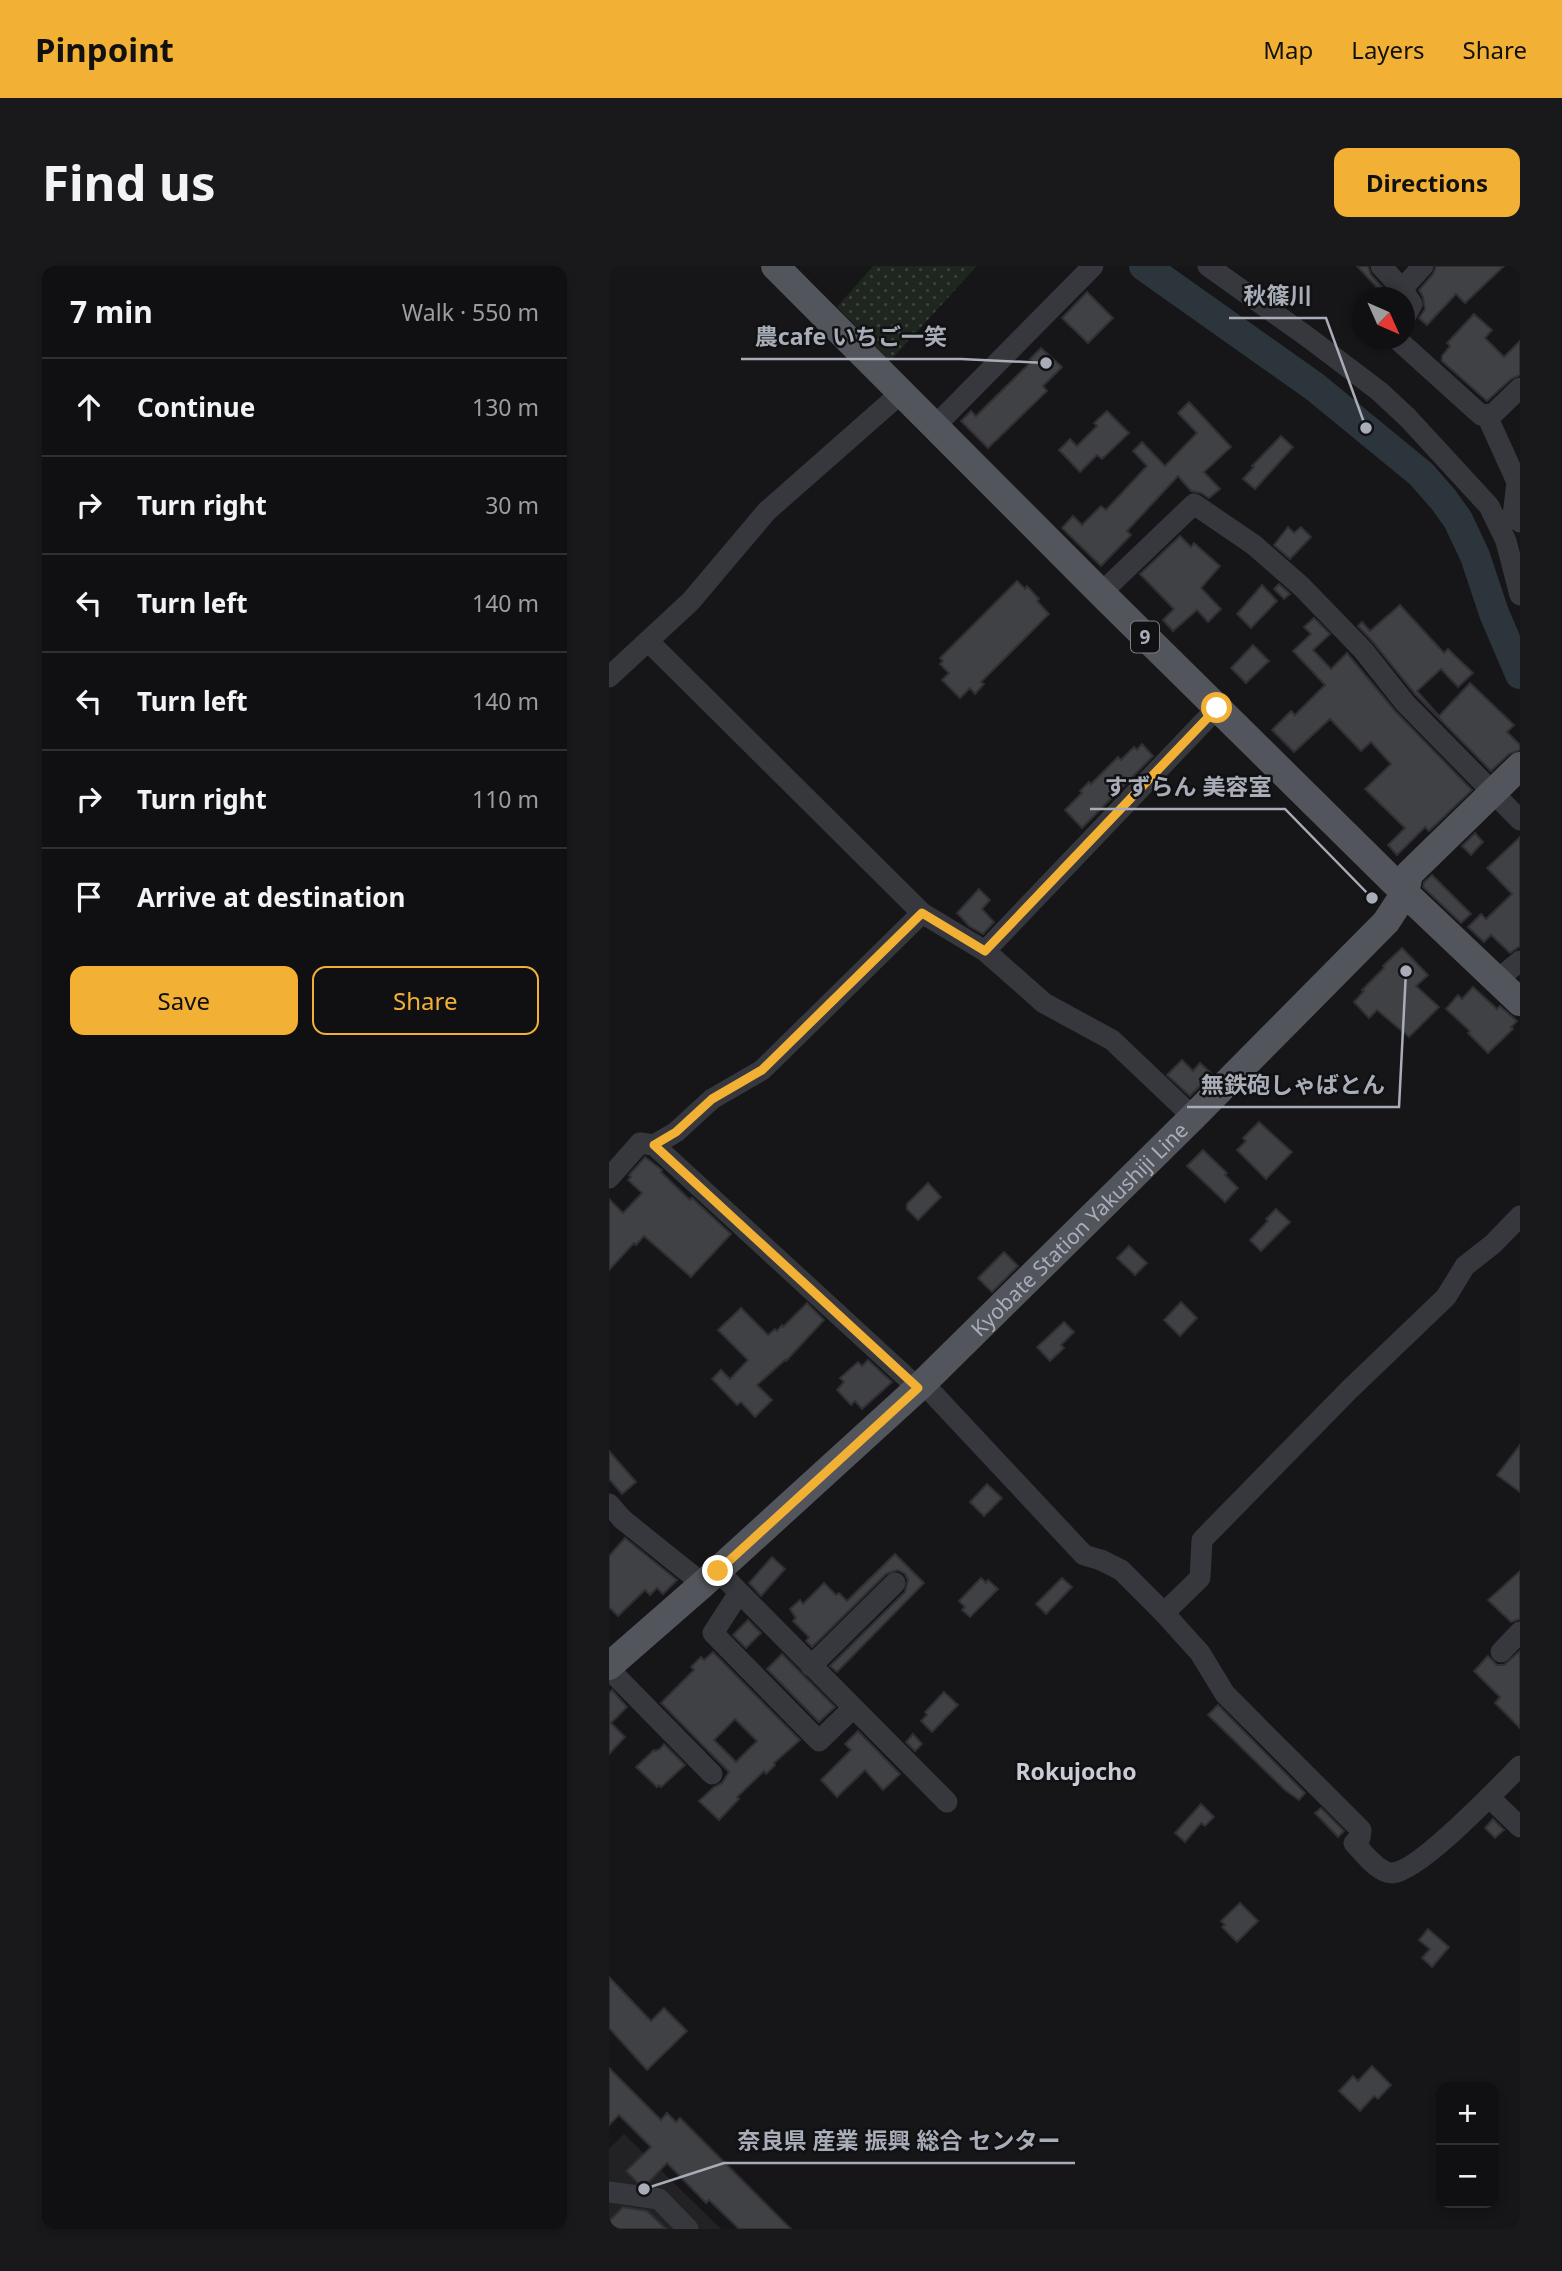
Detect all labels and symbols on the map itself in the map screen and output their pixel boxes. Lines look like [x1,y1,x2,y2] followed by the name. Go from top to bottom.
[1229,274,1326,318] callout: 秋篠川
[1244,279,1313,311] text: 秋篠川
[1352,287,1415,350] north arrow
[741,315,961,359] callout: 農cafe いちご一笑
[755,320,947,352] text: 農cafe いちご一笑
[1131,622,1159,652] road number: 9
[1201,692,1232,723] route start
[1090,765,1285,809] callout: すずらん 美容室
[1105,770,1271,802] text: すずらん 美容室
[1187,1063,1399,1107] callout: 無鉄砲しゃばとん
[1201,1068,1385,1100] text: 無鉄砲しゃばとん
[965,1116,1194,1342] street label: Kyobate Station Yakushiji Line
[702,1555,733,1586] route end
[1015,1755,1137,1787] district label: Rokujocho
[724,2119,1075,2163] callout: 奈良県 産業 振興 総合 センター
[738,2124,1060,2156] text: 奈良県 産業 振興 総合 センター

